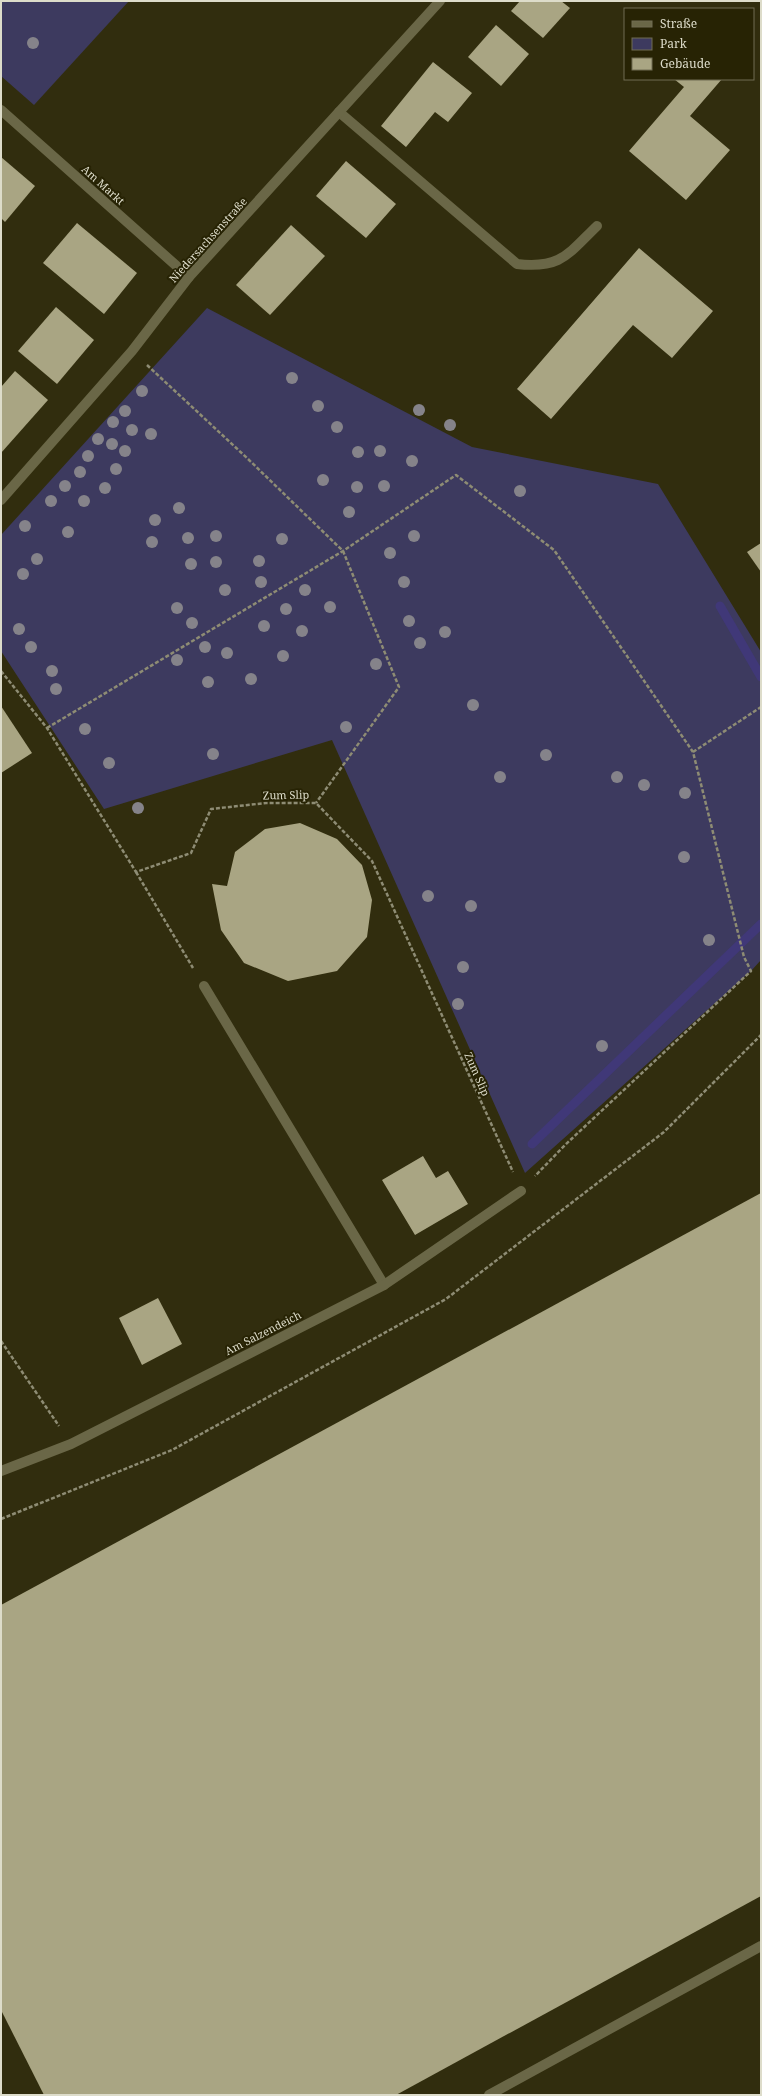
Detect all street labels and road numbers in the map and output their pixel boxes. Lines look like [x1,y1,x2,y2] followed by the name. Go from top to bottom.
[79,161,128,208] street label: Am Markt
[165,194,250,286] street label: Niedersachsenstraße
[263,787,310,802] street label: Zum Slip
[461,1050,494,1098] street label: Zum Slip
[222,1307,303,1358] street label: Am Salzendeich

